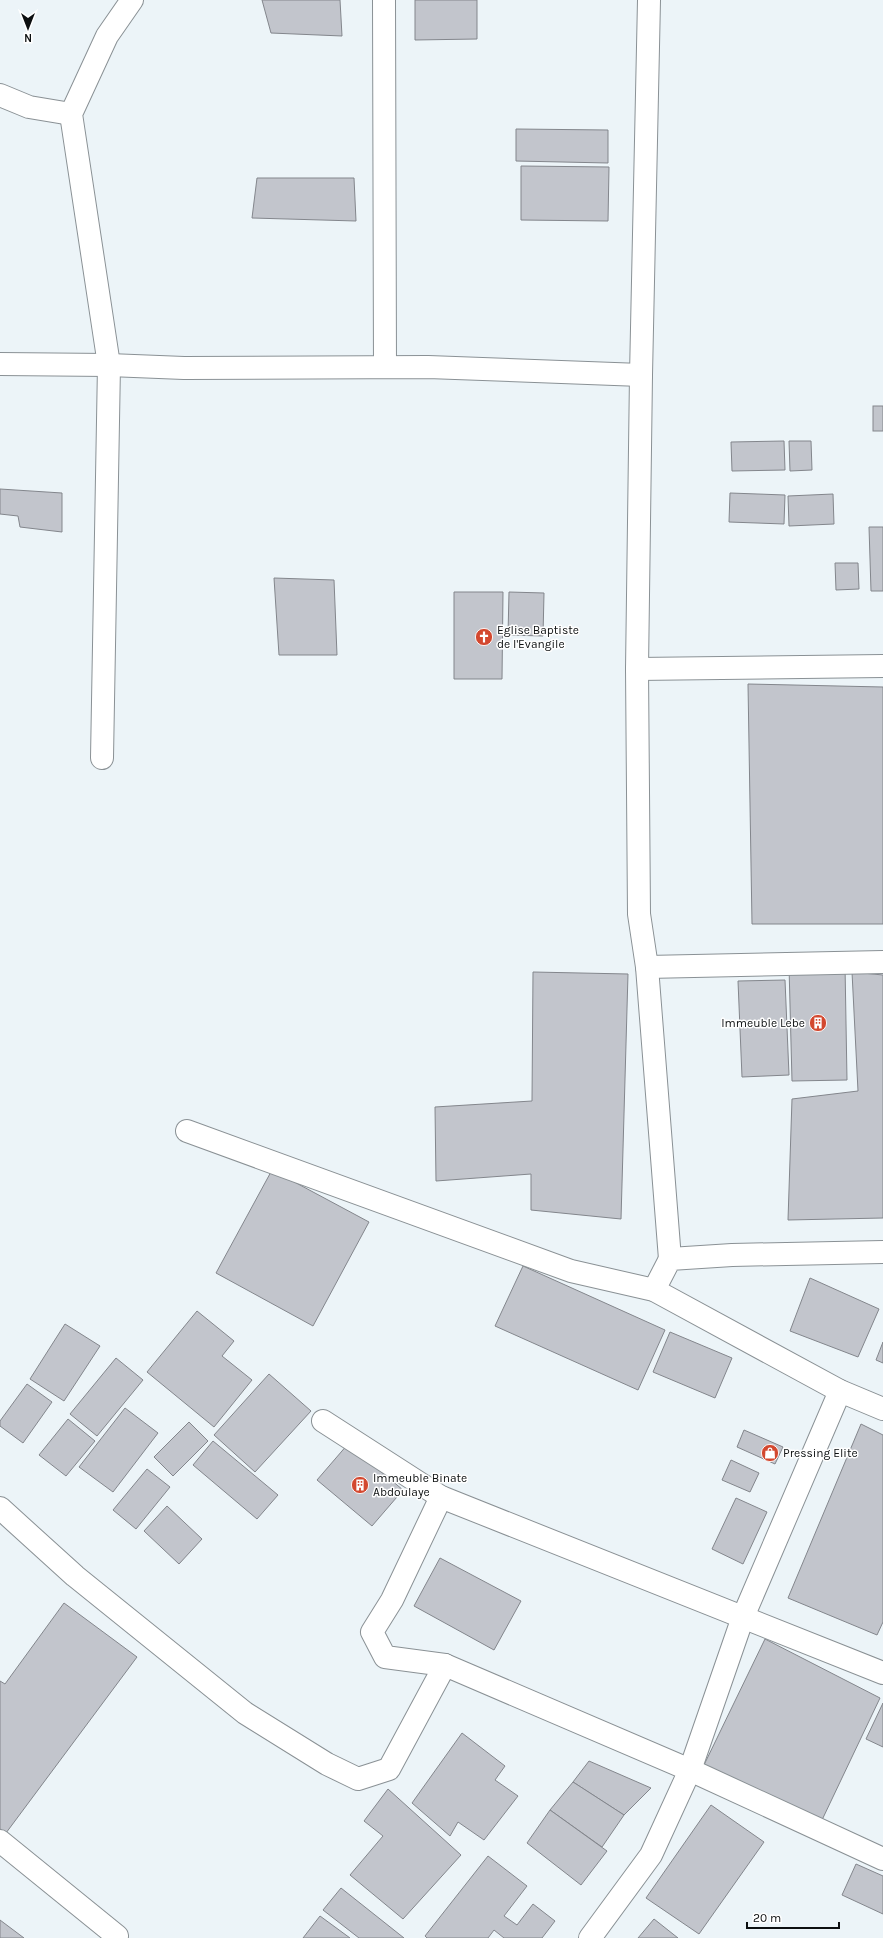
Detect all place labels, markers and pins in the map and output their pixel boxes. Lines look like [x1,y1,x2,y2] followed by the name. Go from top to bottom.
[497,623,579,651] place label: Eglise Baptiste de l'Evangile
[474,627,494,647] church icon: Eglise Baptiste de l'Evangile
[808,1013,828,1033] building icon: Immeuble Lebe
[721,1016,805,1030] place label: Immeuble Lebe
[760,1443,780,1463] shop icon: Pressing Elite
[783,1446,858,1460] place label: Pressing Elite
[373,1471,467,1499] place label: Immeuble Binate Abdoulaye
[350,1475,370,1495] building icon: Immeuble Binate Abdoulaye

